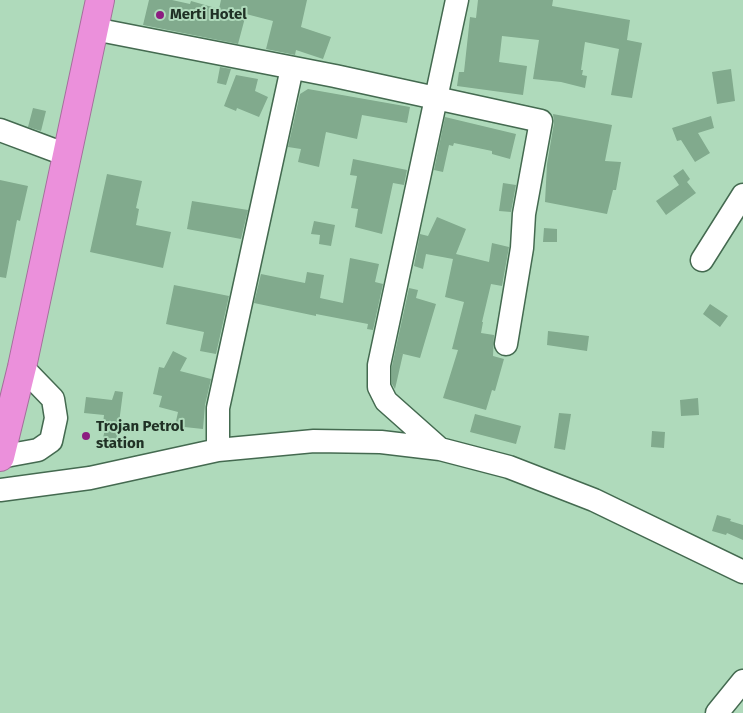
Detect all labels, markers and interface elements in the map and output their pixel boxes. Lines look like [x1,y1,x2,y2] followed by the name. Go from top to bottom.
[170,6,247,24] place label: Merti Hotel
[154,9,166,21] marker: Merti Hotel
[96,418,184,453] place label: Trojan Petrol station
[80,430,92,442] marker: Trojan Petrol station

